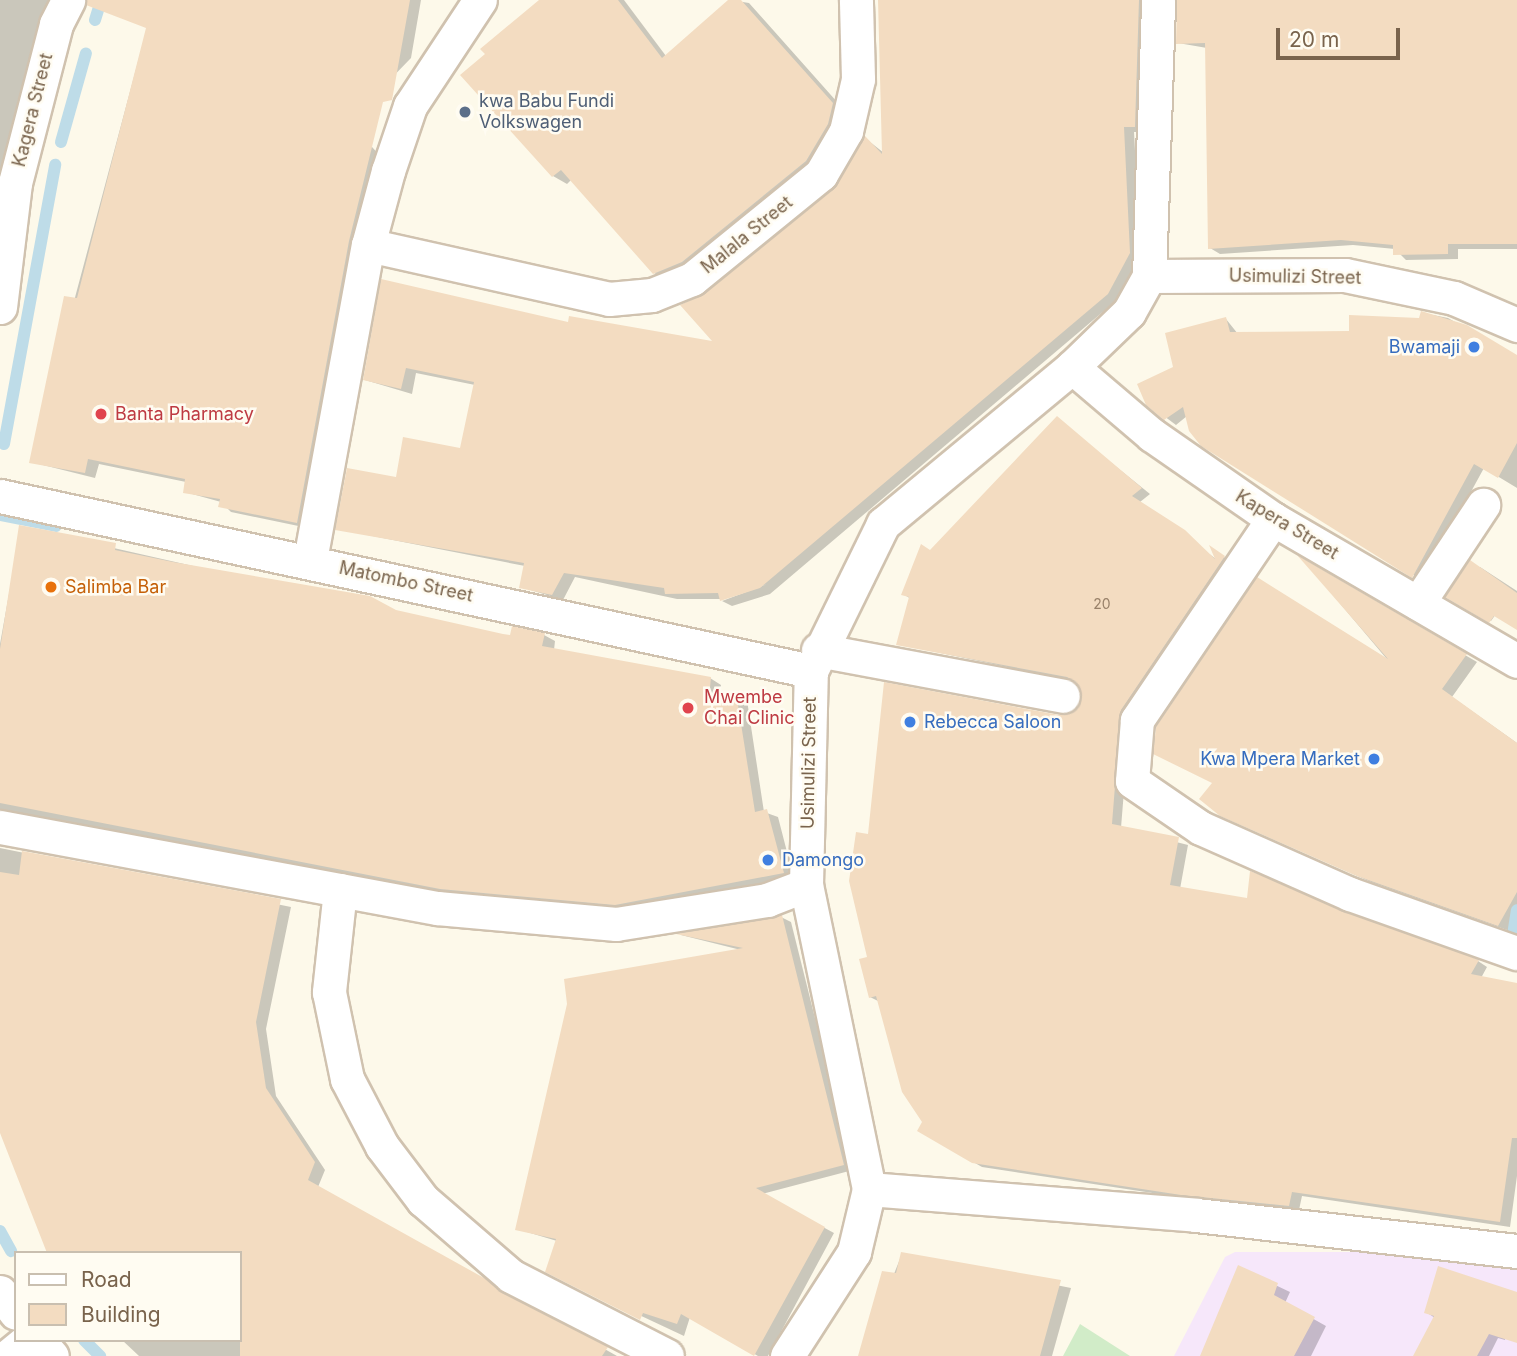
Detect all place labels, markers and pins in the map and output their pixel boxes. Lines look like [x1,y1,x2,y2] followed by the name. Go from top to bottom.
[479,91,614,134] place label: kwa Babu Fundi Volkswagen
[457,104,473,120] marker: kwa Babu Fundi Volkswagen
[1389,336,1460,358] place label: Bwamaji
[1466,339,1482,355] marker: Bwamaji
[115,403,254,425] place label: Banta Pharmacy
[93,406,109,422] marker: Banta Pharmacy
[65,576,166,598] place label: Salimba Bar
[43,579,59,595] marker: Salimba Bar
[704,687,794,730] place label: Mwembe Chai Clinic
[678,698,698,718] marker: Mwembe Chai Clinic
[924,711,1061,733] place label: Rebecca Saloon
[902,714,918,730] marker: Rebecca Saloon
[1200,748,1360,770] place label: Kwa Mpera Market
[1366,751,1382,767] marker: Kwa Mpera Market
[782,849,864,871] place label: Damongo
[760,852,776,868] marker: Damongo

